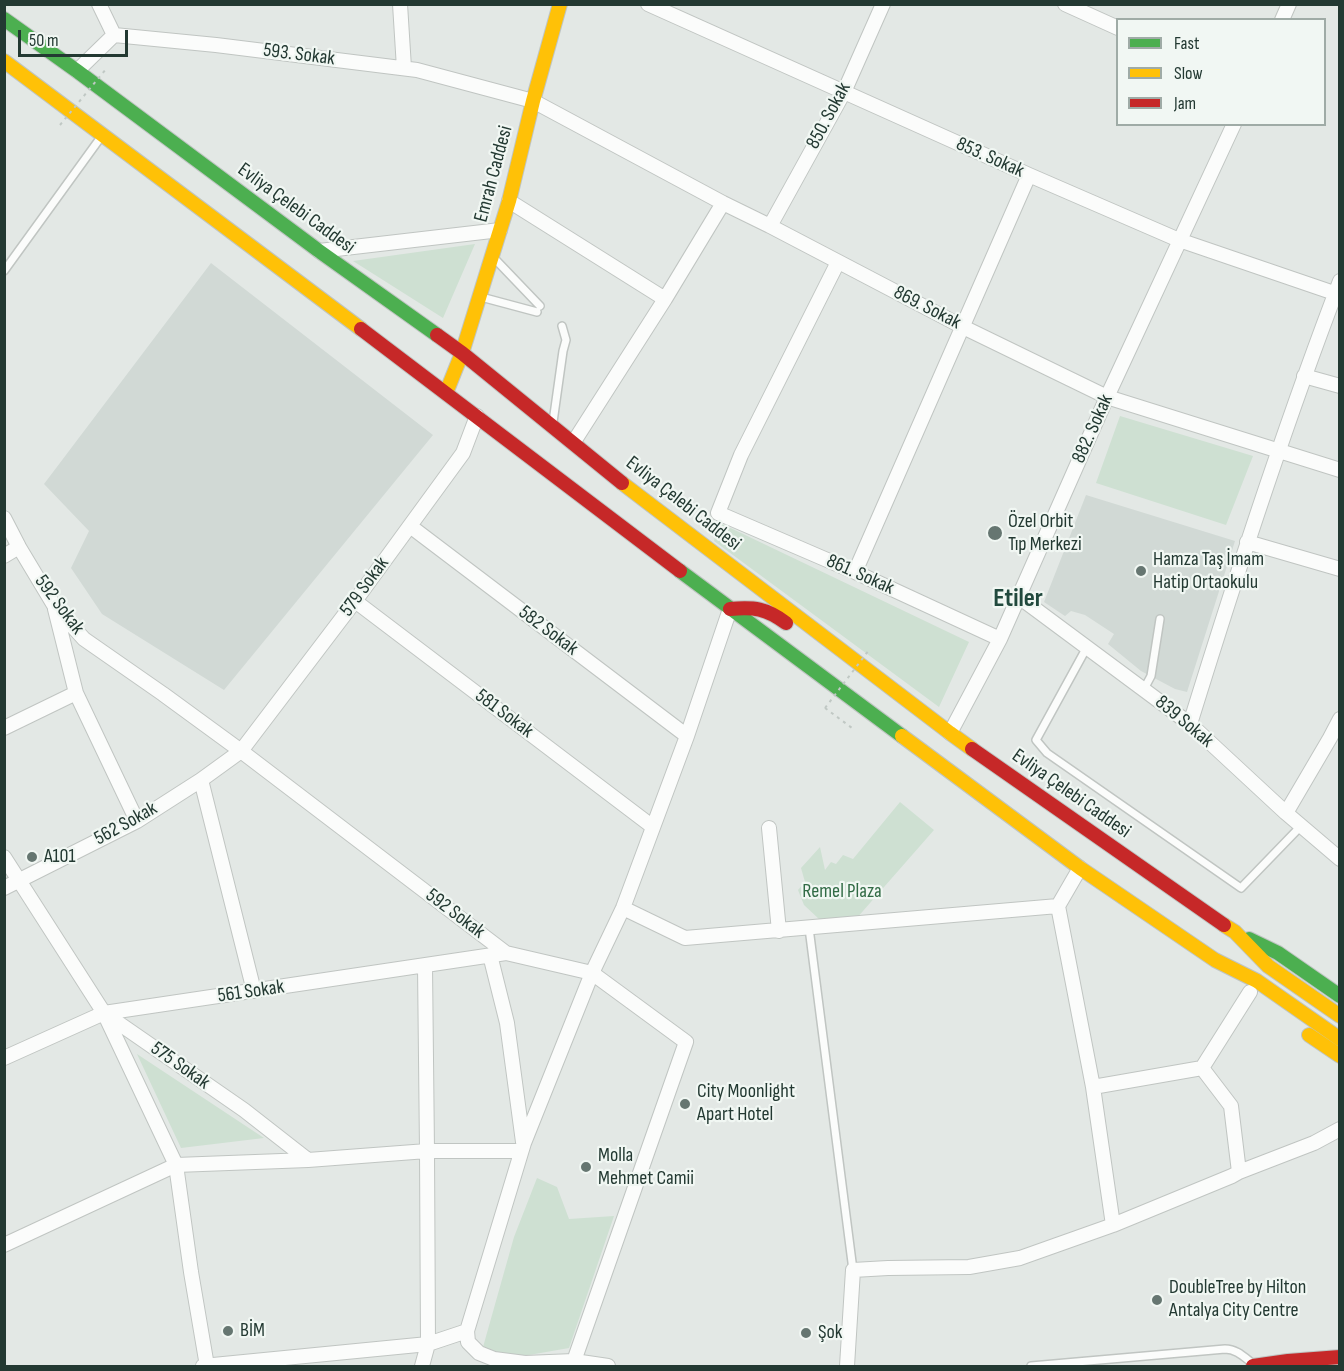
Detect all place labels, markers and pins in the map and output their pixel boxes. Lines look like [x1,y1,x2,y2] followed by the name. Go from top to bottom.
[1008,510,1082,557] place label: Özel Orbit Tıp Merkezi
[986,524,1004,542] marker: Özel Orbit Tıp Merkezi
[1153,548,1264,595] place label: Hamza Taş İmam Hatip Ortaokulu
[1134,564,1148,578] marker: Hamza Taş İmam Hatip Ortaokulu
[44,845,75,869] place label: A101
[25,850,39,864] marker: A101
[697,1080,795,1127] place label: City Moonlight Apart Hotel
[678,1097,692,1111] marker: City Moonlight Apart Hotel
[598,1144,694,1191] place label: Molla Mehmet Camii
[579,1160,593,1174] marker: Molla Mehmet Camii
[1169,1276,1306,1323] place label: DoubleTree by Hilton Antalya City Centre
[1150,1293,1164,1307] marker: DoubleTree by Hilton Antalya City Centre
[240,1319,265,1343] place label: BİM
[818,1321,842,1345] place label: Şok
[221,1324,235,1338] marker: BİM
[799,1326,813,1340] marker: Şok

